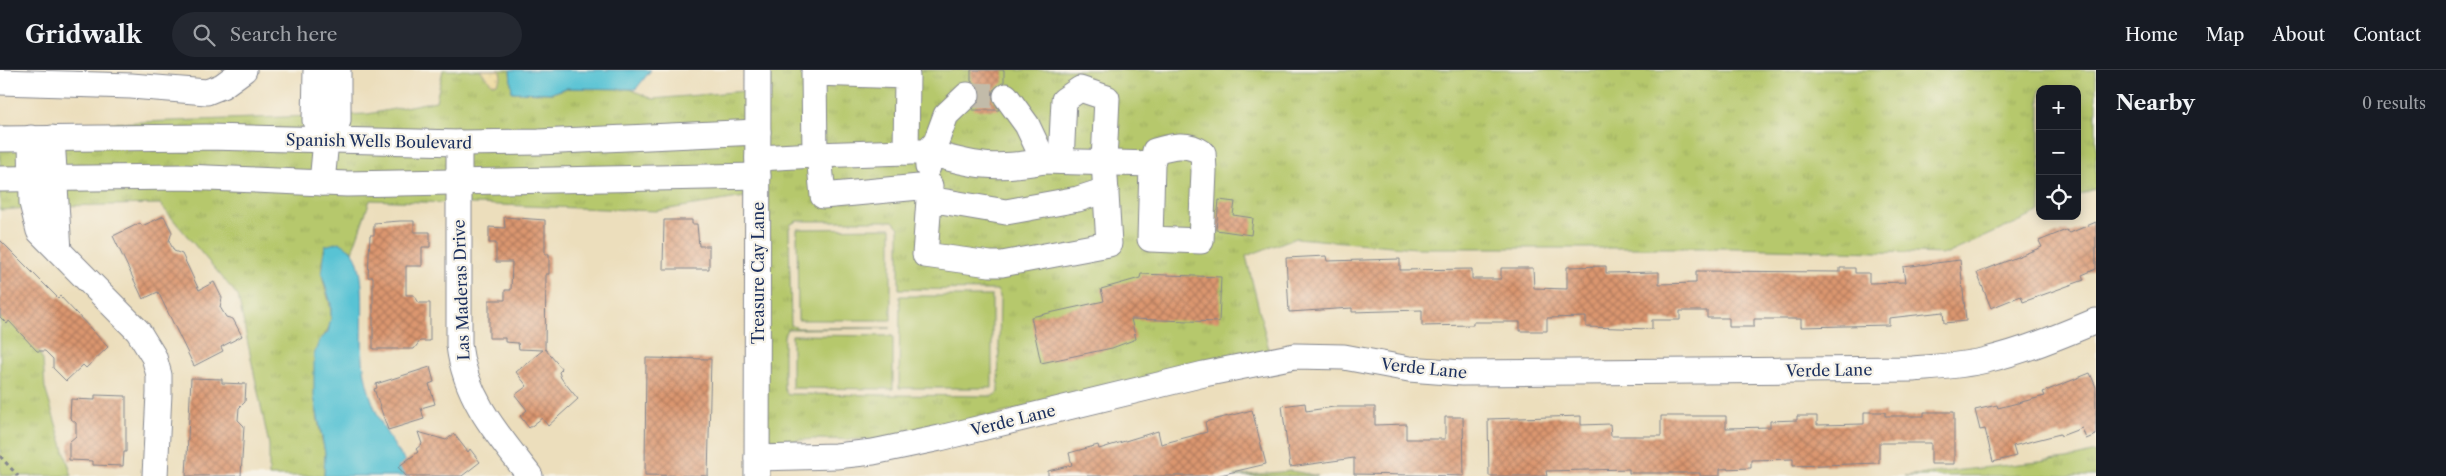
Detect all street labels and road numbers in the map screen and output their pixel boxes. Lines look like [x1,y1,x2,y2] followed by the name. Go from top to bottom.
[286,129,473,153] street label: Spanish Wells Boulevard
[748,202,768,344] street label: Treasure Cay Lane
[449,219,473,361] street label: Las Maderas Drive
[1379,353,1468,382] street label: Verde Lane
[1785,359,1872,381] street label: Verde Lane
[968,400,1057,440] street label: Verde Lane

